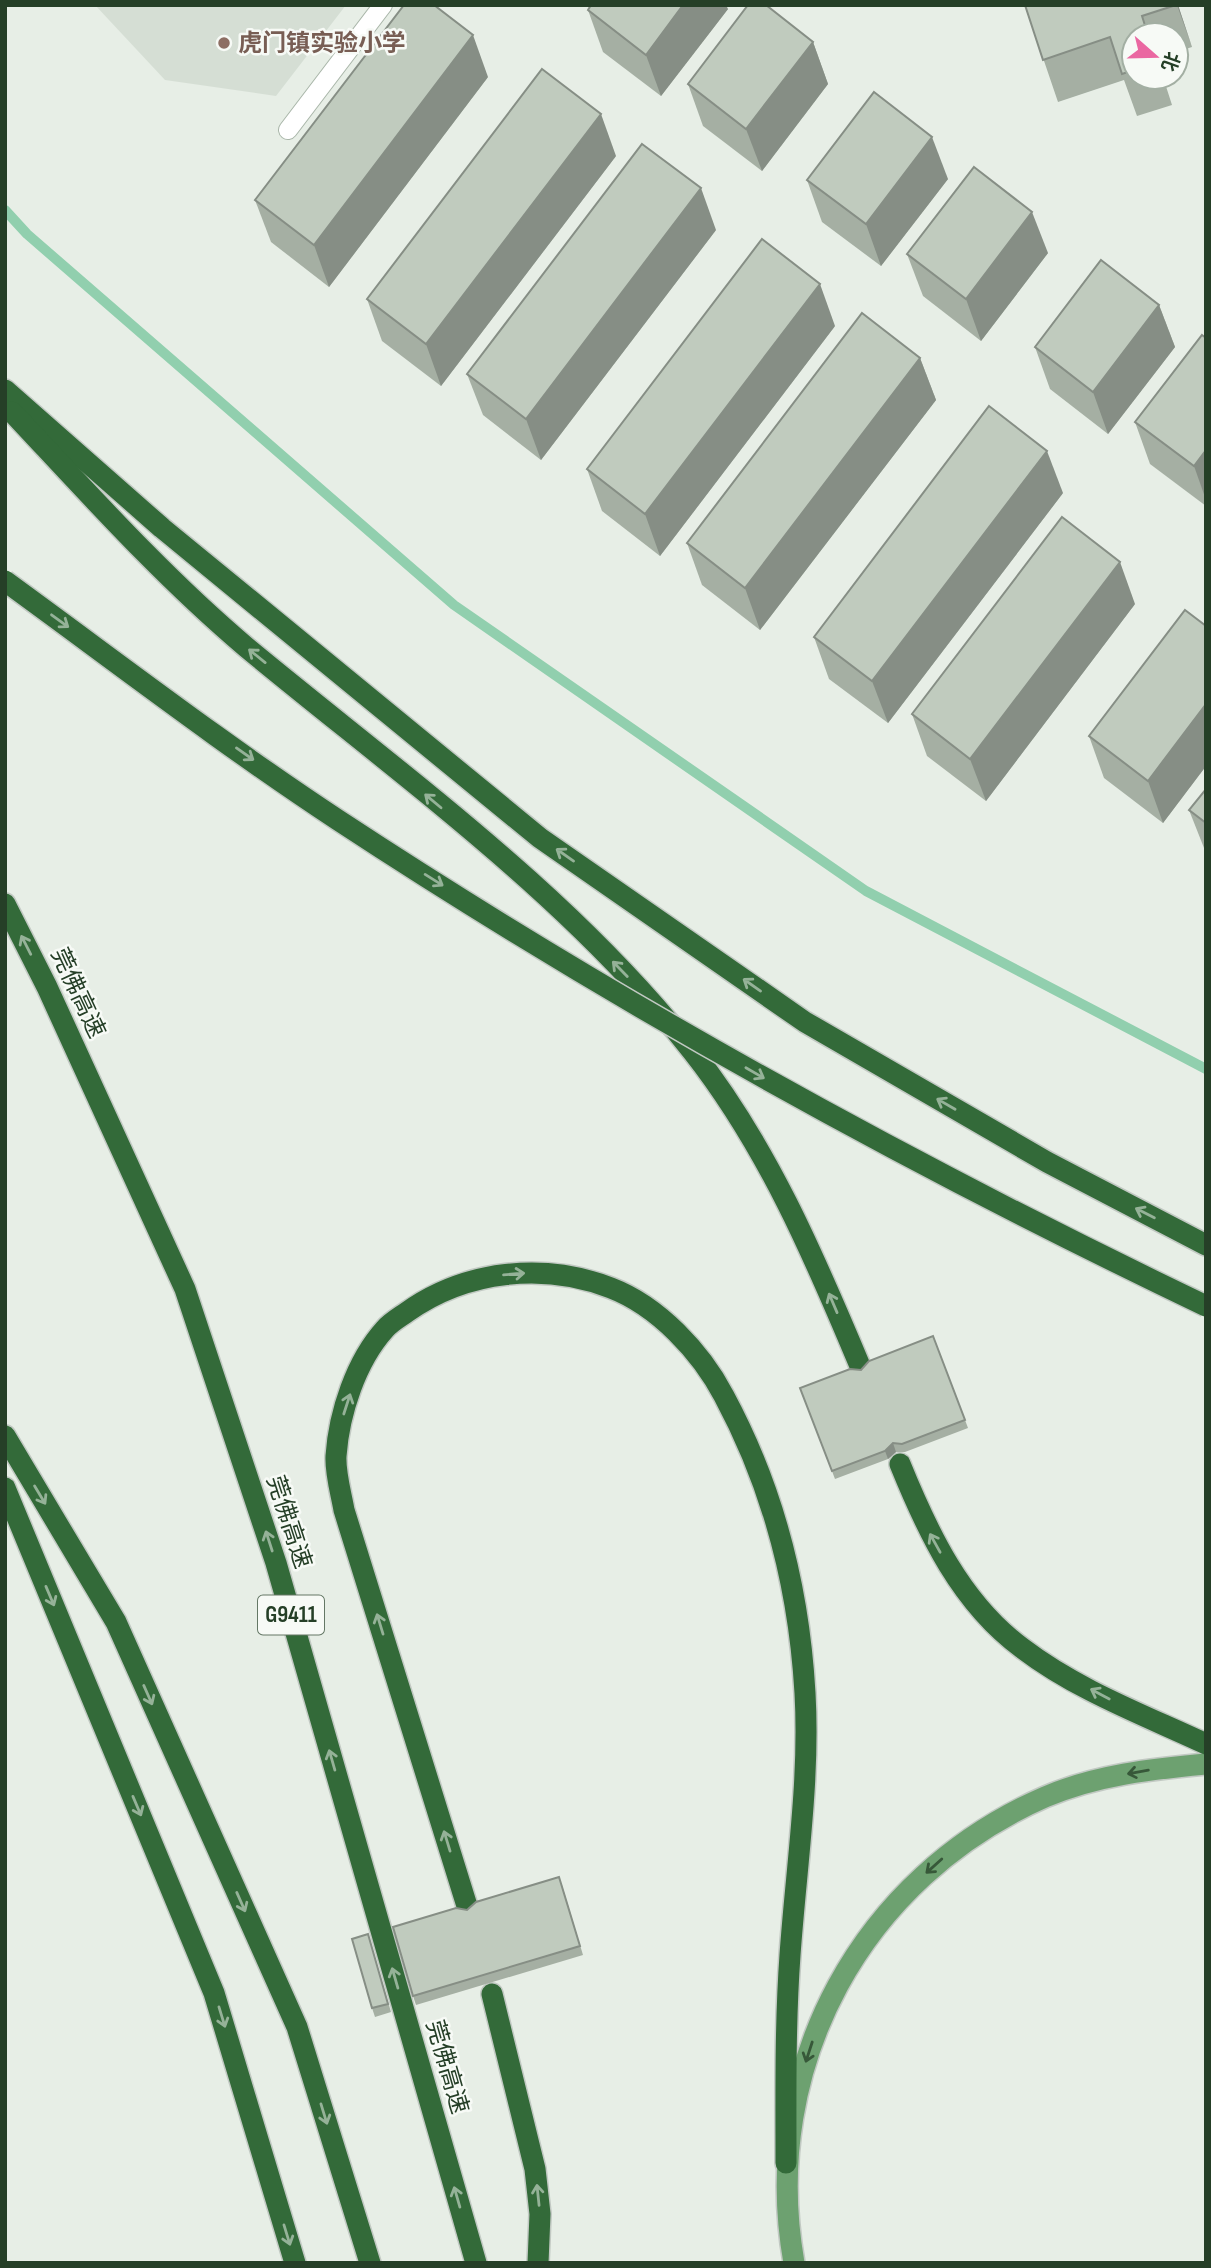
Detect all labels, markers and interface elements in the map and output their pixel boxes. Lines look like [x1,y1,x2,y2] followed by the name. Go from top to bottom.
[1120,21,1190,91] north arrow
[238,29,406,58] place label: 虎门镇实验小学
[216,35,232,51] marker: 虎门镇实验小学
[1156,48,1184,74] text: 北
[51,613,70,628] one-way arrow
[249,648,267,664] one-way arrow
[235,747,254,761] one-way arrow
[424,793,442,809] one-way arrow
[556,848,575,863] one-way arrow
[424,874,444,888] one-way arrow
[19,935,33,956] one-way arrow
[45,943,111,1043] street label: 莞佛高速
[612,961,629,978] one-way arrow
[743,978,762,992] one-way arrow
[745,1066,765,1080] one-way arrow
[936,1096,956,1110] one-way arrow
[1135,1206,1156,1219] one-way arrow
[502,1267,525,1280] one-way arrow
[826,1293,839,1314] one-way arrow
[342,1393,354,1415] one-way arrow
[260,1472,318,1572] street label: 莞佛高速
[34,1484,47,1505] one-way arrow
[261,1531,274,1553] one-way arrow
[928,1534,942,1554] one-way arrow
[44,1585,57,1606] one-way arrow
[258,1596,324,1634] road number: G9411
[372,1613,385,1635] one-way arrow
[142,1684,155,1705] one-way arrow
[1090,1687,1110,1701] one-way arrow
[325,1749,338,1771] one-way arrow
[1127,1766,1150,1779] one-way arrow
[132,1795,145,1817] one-way arrow
[440,1830,453,1852] one-way arrow
[926,1858,944,1874] one-way arrow
[235,1891,248,1913] one-way arrow
[387,1968,400,1990] one-way arrow
[216,2006,229,2028] one-way arrow
[420,2017,474,2117] street label: 莞佛高速
[802,2041,815,2063] one-way arrow
[318,2103,331,2125] one-way arrow
[531,2184,544,2206] one-way arrow
[450,2186,463,2209] one-way arrow
[282,2224,295,2246] one-way arrow

